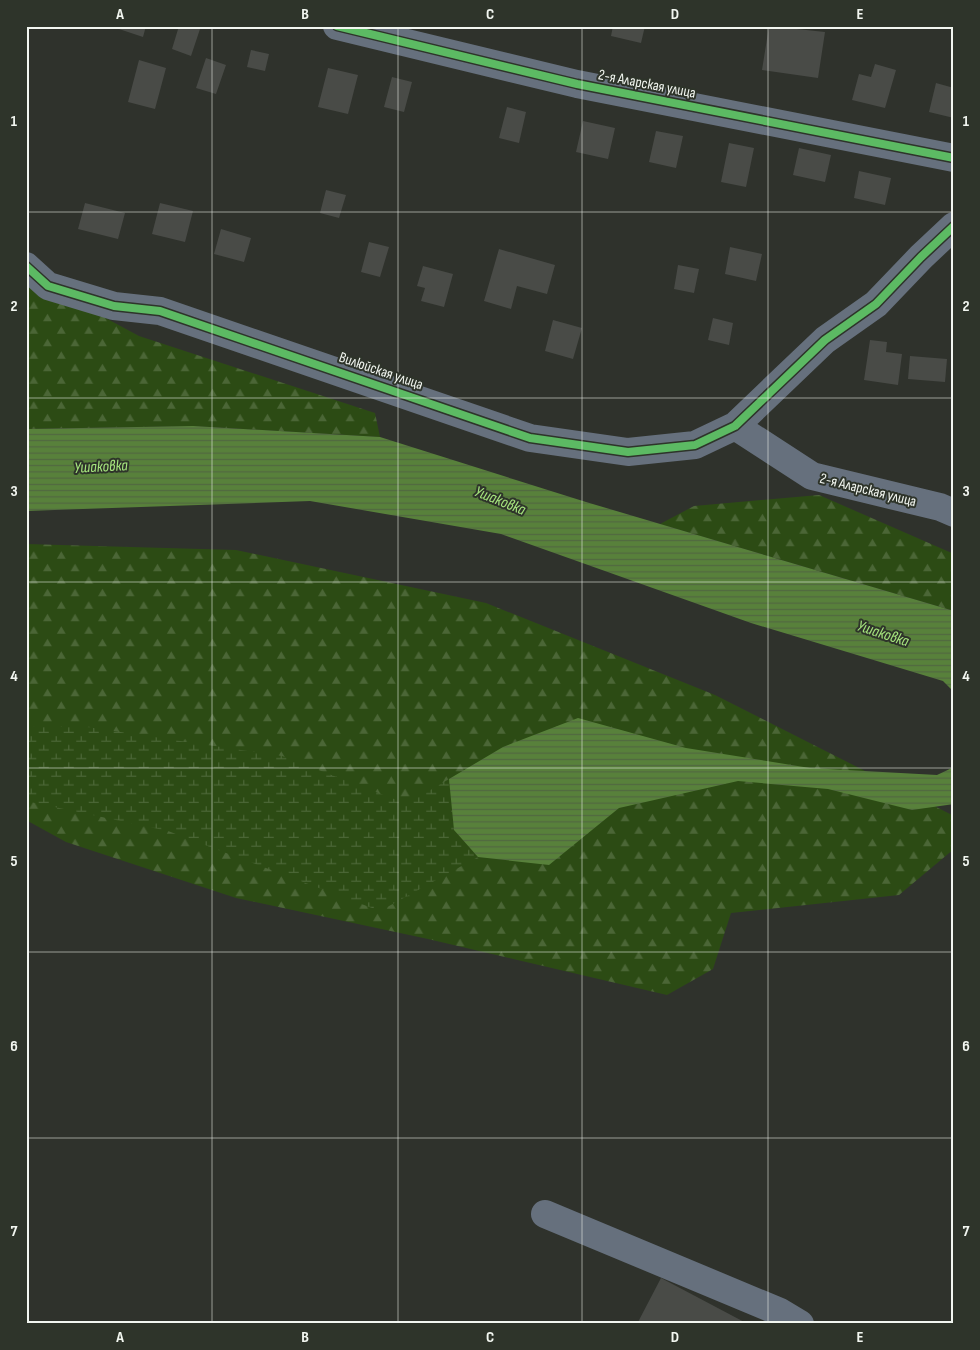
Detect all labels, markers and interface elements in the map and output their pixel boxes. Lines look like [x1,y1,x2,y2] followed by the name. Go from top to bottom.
[115,5,124,24] text: A
[301,5,309,24] text: B
[486,5,494,24] text: C
[671,5,679,24] text: D
[857,5,864,24] text: E
[597,65,698,103] street label: 2-я Аларская улица
[11,112,18,131] text: 1
[963,112,970,131] text: 1
[10,297,18,316] text: 2
[962,297,970,316] text: 2
[336,348,426,394] street label: Вилюйская улица
[74,456,129,478] water label: Ушаковка
[818,469,918,511] street label: 2-я Аларская улица
[10,482,18,501] text: 3
[472,482,529,520] water label: Ушаковка
[962,482,970,501] text: 3
[855,617,912,651] water label: Ушаковка
[10,667,18,686] text: 4
[962,667,970,686] text: 4
[10,852,18,871] text: 5
[962,852,970,871] text: 5
[10,1037,18,1056] text: 6
[962,1037,970,1056] text: 6
[11,1222,18,1241] text: 7
[963,1222,970,1241] text: 7
[115,1328,124,1347] text: A
[301,1328,309,1347] text: B
[486,1328,494,1347] text: C
[671,1328,679,1347] text: D
[857,1328,864,1347] text: E

